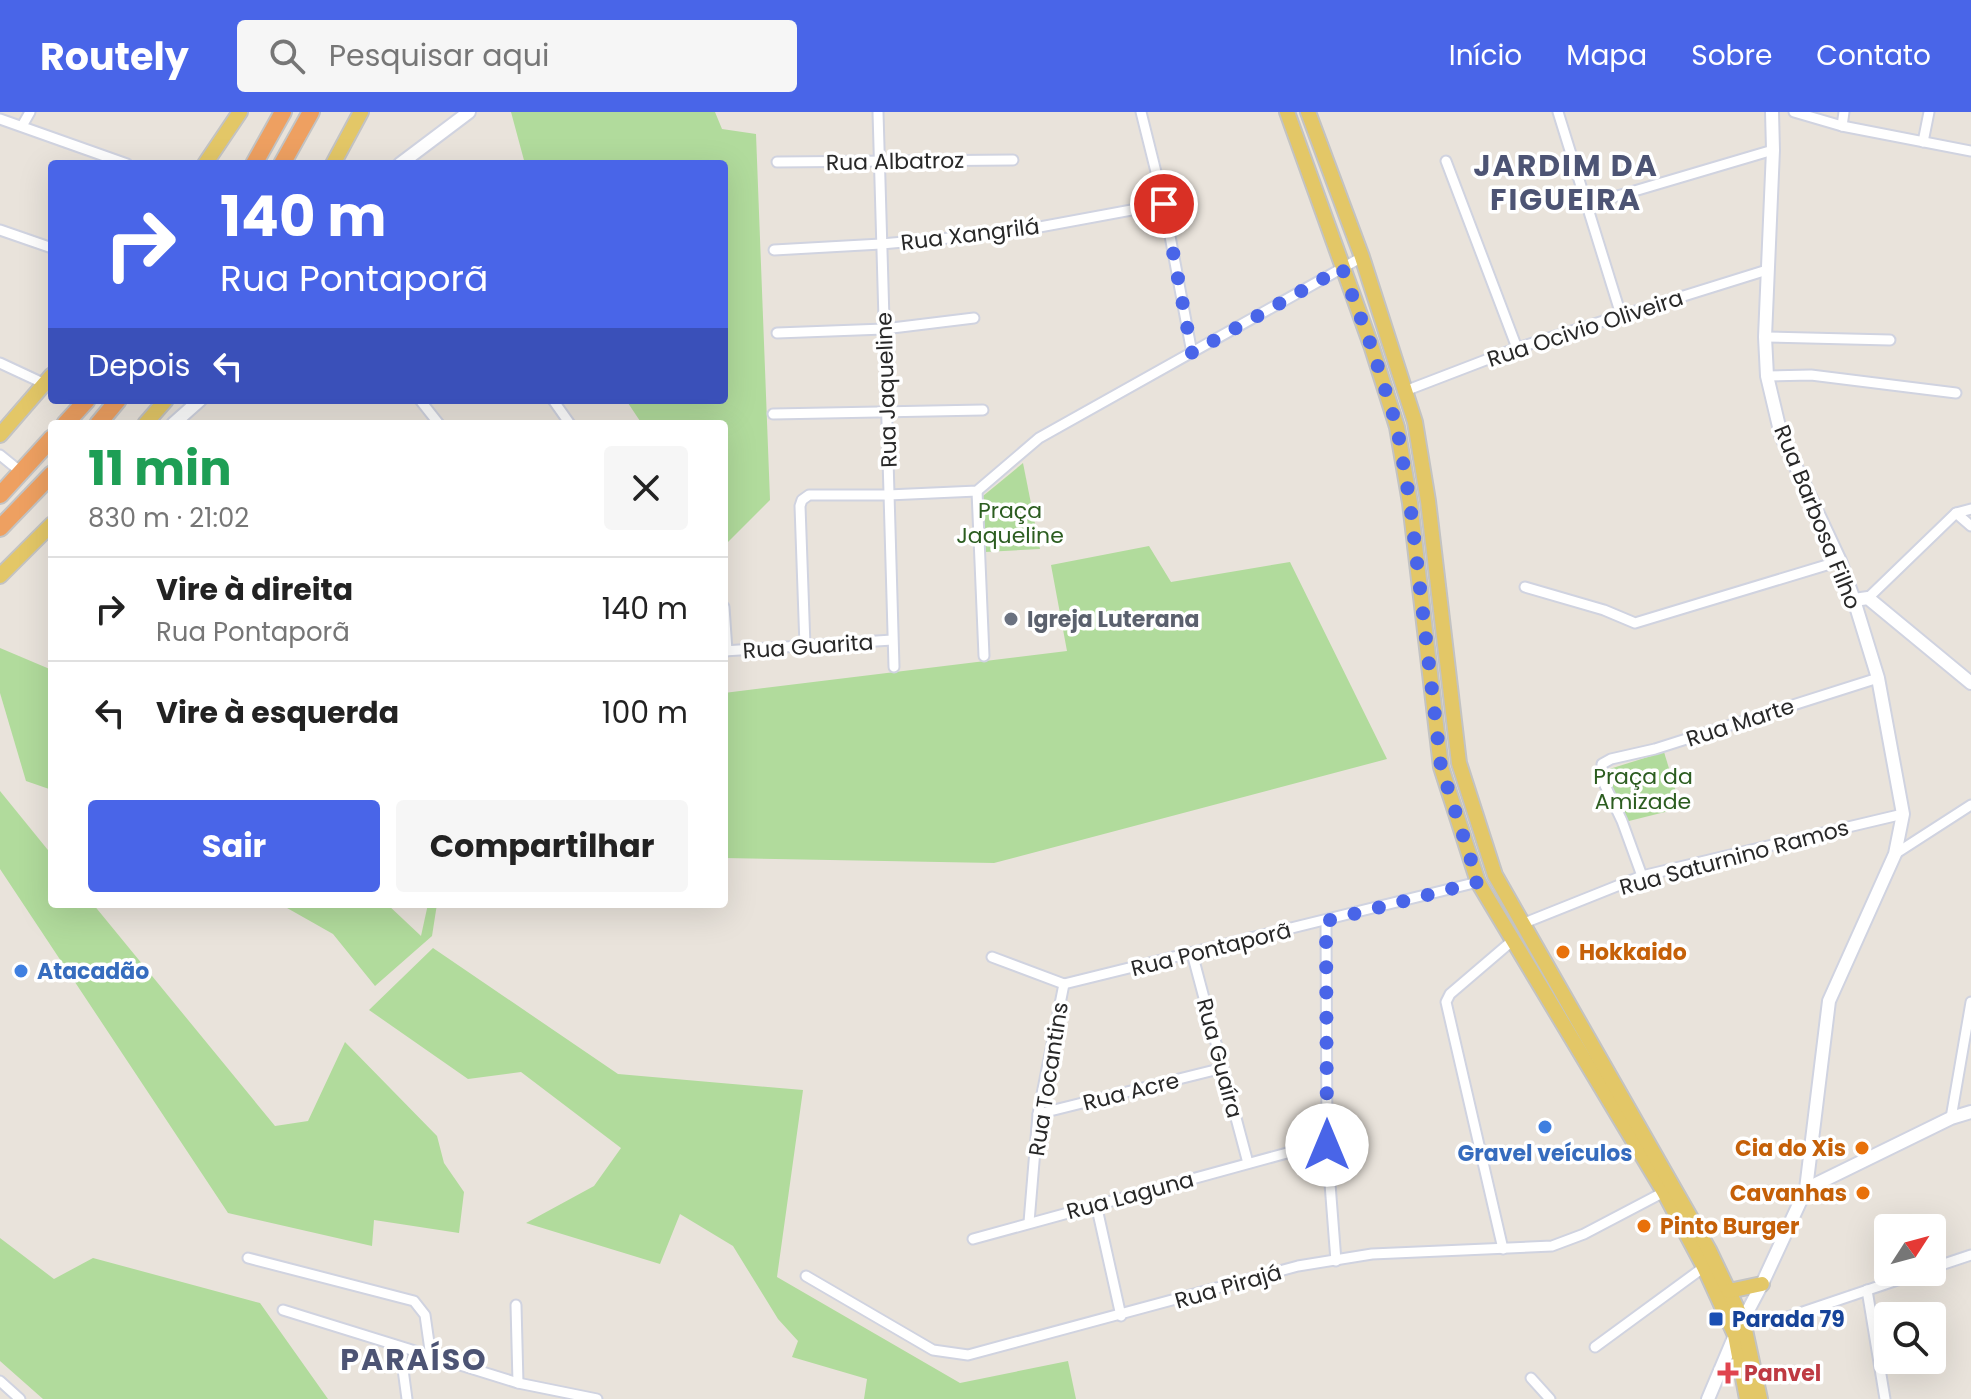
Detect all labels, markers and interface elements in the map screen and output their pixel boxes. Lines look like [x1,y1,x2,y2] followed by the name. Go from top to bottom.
[237,20,797,92] search box
[40,30,189,83] text: Routely
[265,34,309,78] icon: search
[329,34,549,77] text: Pesquisar aqui
[1449,36,1522,75] text: Início
[1566,36,1647,75] text: Mapa
[1691,36,1772,75] text: Sobre
[1816,36,1931,75] text: Contato
[1473,144,1659,221] district label: JARDIM DA FIGUEIRA
[825,145,965,178] street label: Rua Albatroz
[1130,170,1198,238] pin
[220,177,387,256] text: 140 m
[1142,182,1186,226] icon: arrive
[88,192,192,296] icon: right
[899,211,1041,258] street label: Rua Xangrilá
[220,253,488,304] text: Rua Pontaporã
[1483,282,1687,375] street label: Rua Ocivio Oliveira
[868,312,905,468] street label: Rua Jaqueline
[88,344,190,387] text: Depois
[206,344,250,388] icon: left
[1766,421,1869,614] street label: Rua Barbosa Filho
[88,435,232,502] text: 11 min
[604,446,688,530] button: close
[956,495,1064,551] park label: Praça Jaqueline
[88,500,249,536] text: 830 m · 21:02
[156,568,353,611] text: Vire à direita
[88,587,132,631] icon: right
[602,587,688,630] text: 140 m
[1027,604,1199,635] place label: Igreja Luterana
[1002,610,1020,628] marker: Igreja Luterana
[156,614,350,650] text: Rua Pontaporã
[742,626,874,667] street label: Rua Guarita
[1682,690,1798,755] street label: Rua Marte
[88,691,132,735] icon: left
[156,691,399,734] text: Vire à esquerda
[602,691,688,734] text: 100 m
[1593,761,1693,817] park label: Praça da Amizade
[88,800,380,892] button: Sair
[396,800,688,892] button: Compartilhar
[1616,812,1852,903] street label: Rua Saturnino Ramos
[1128,915,1294,984] street label: Rua Pontaporã
[1579,937,1687,968] place label: Hokkaido
[1554,943,1572,961] marker: Hokkaido
[37,956,149,987] place label: Atacadão
[12,962,30,980] marker: Atacadão
[1189,995,1250,1121] street label: Rua Guaíra
[1021,1000,1076,1158] street label: Rua Tocantins
[1080,1065,1183,1118] street label: Rua Acre
[1285,1103,1369,1187] position arrow
[1536,1118,1554,1136] marker: Gravel veículos
[1735,1133,1846,1164] place label: Cia do Xis
[1458,1138,1632,1169] place label: Gravel veículos
[1853,1139,1871,1157] marker: Cia do Xis
[1063,1164,1197,1227] street label: Rua Laguna
[1730,1178,1847,1209] place label: Cavanhas
[1854,1184,1872,1202] marker: Cavanhas
[1660,1211,1799,1242] place label: Pinto Burger
[1874,1214,1946,1286] north arrow
[1874,1214,1946,1374] map controls
[1635,1217,1653,1235] marker: Pinto Burger
[1171,1256,1285,1317] street label: Rua Pirajá
[1874,1302,1946,1374] button: search
[1732,1304,1845,1335] place label: Parada 79
[1707,1310,1725,1328] marker: Parada 79
[340,1338,488,1381] district label: PARAÍSO
[1744,1358,1821,1389] place label: Panvel
[1719,1364,1737,1382] marker: Panvel

